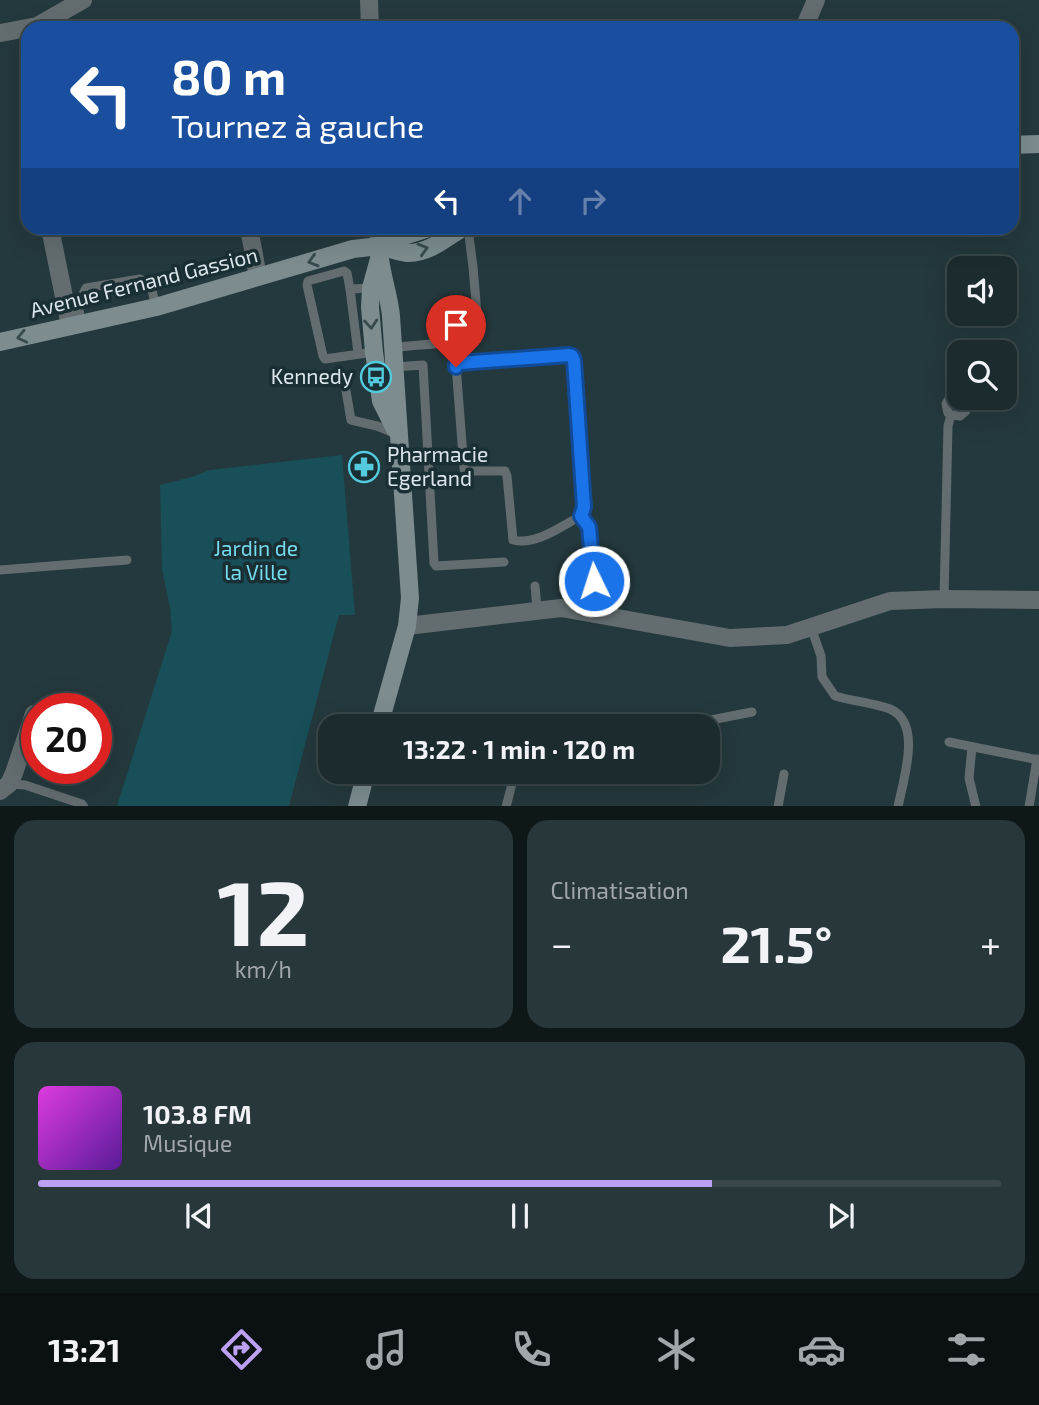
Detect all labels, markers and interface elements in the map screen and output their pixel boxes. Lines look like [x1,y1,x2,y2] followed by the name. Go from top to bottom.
[171,46,286,105] text: 80 m
[56,49,147,140] icon: left
[171,106,424,144] text: Tournez à gauche
[428,182,466,220] icon: left
[501,182,539,220] icon: ahead
[574,182,612,220] icon: right
[27,241,260,322] street label: Avenue Fernand Gassion
[417,242,429,257] one-way arrow
[307,252,319,267] one-way arrow
[947,256,1017,410] map controls
[947,256,1017,326] button: sound
[426,295,486,367] pin
[437,306,475,344] icon: arrive
[364,318,379,330] one-way arrow
[16,329,28,343] one-way arrow
[947,340,1017,410] button: search
[359,360,393,394] bus stop icon: Kennedy
[271,363,353,388] place label: Kennedy
[387,441,488,490] place label: Pharmacie Egerland
[347,450,381,484] pharmacy icon: Pharmacie Egerland
[214,535,298,584] park label: Jardin de la Ville
[557,544,631,618] position arrow
[21,693,112,784] speed limit sign: 20
[403,733,635,764] text: 13:22 · 1 min · 120 m
[217,855,309,964] text: 12
[551,876,689,904] text: Climatisation
[720,911,832,973] text: 21.5°
[551,920,573,966] text: −
[980,920,1001,966] text: +
[235,955,292,983] text: km/h
[143,1098,252,1129] text: 103.8 FM
[143,1129,232,1157] text: Musique
[180,1197,218,1235] icon: previous
[501,1197,539,1235] icon: pause
[822,1197,860,1235] icon: next
[217,1325,266,1374] icon: directions
[362,1325,411,1374] icon: music
[507,1325,556,1374] icon: phone
[652,1325,701,1374] icon: climate
[797,1325,846,1374] icon: car
[942,1325,991,1374] icon: filters
[48,1330,121,1368] text: 13:21

